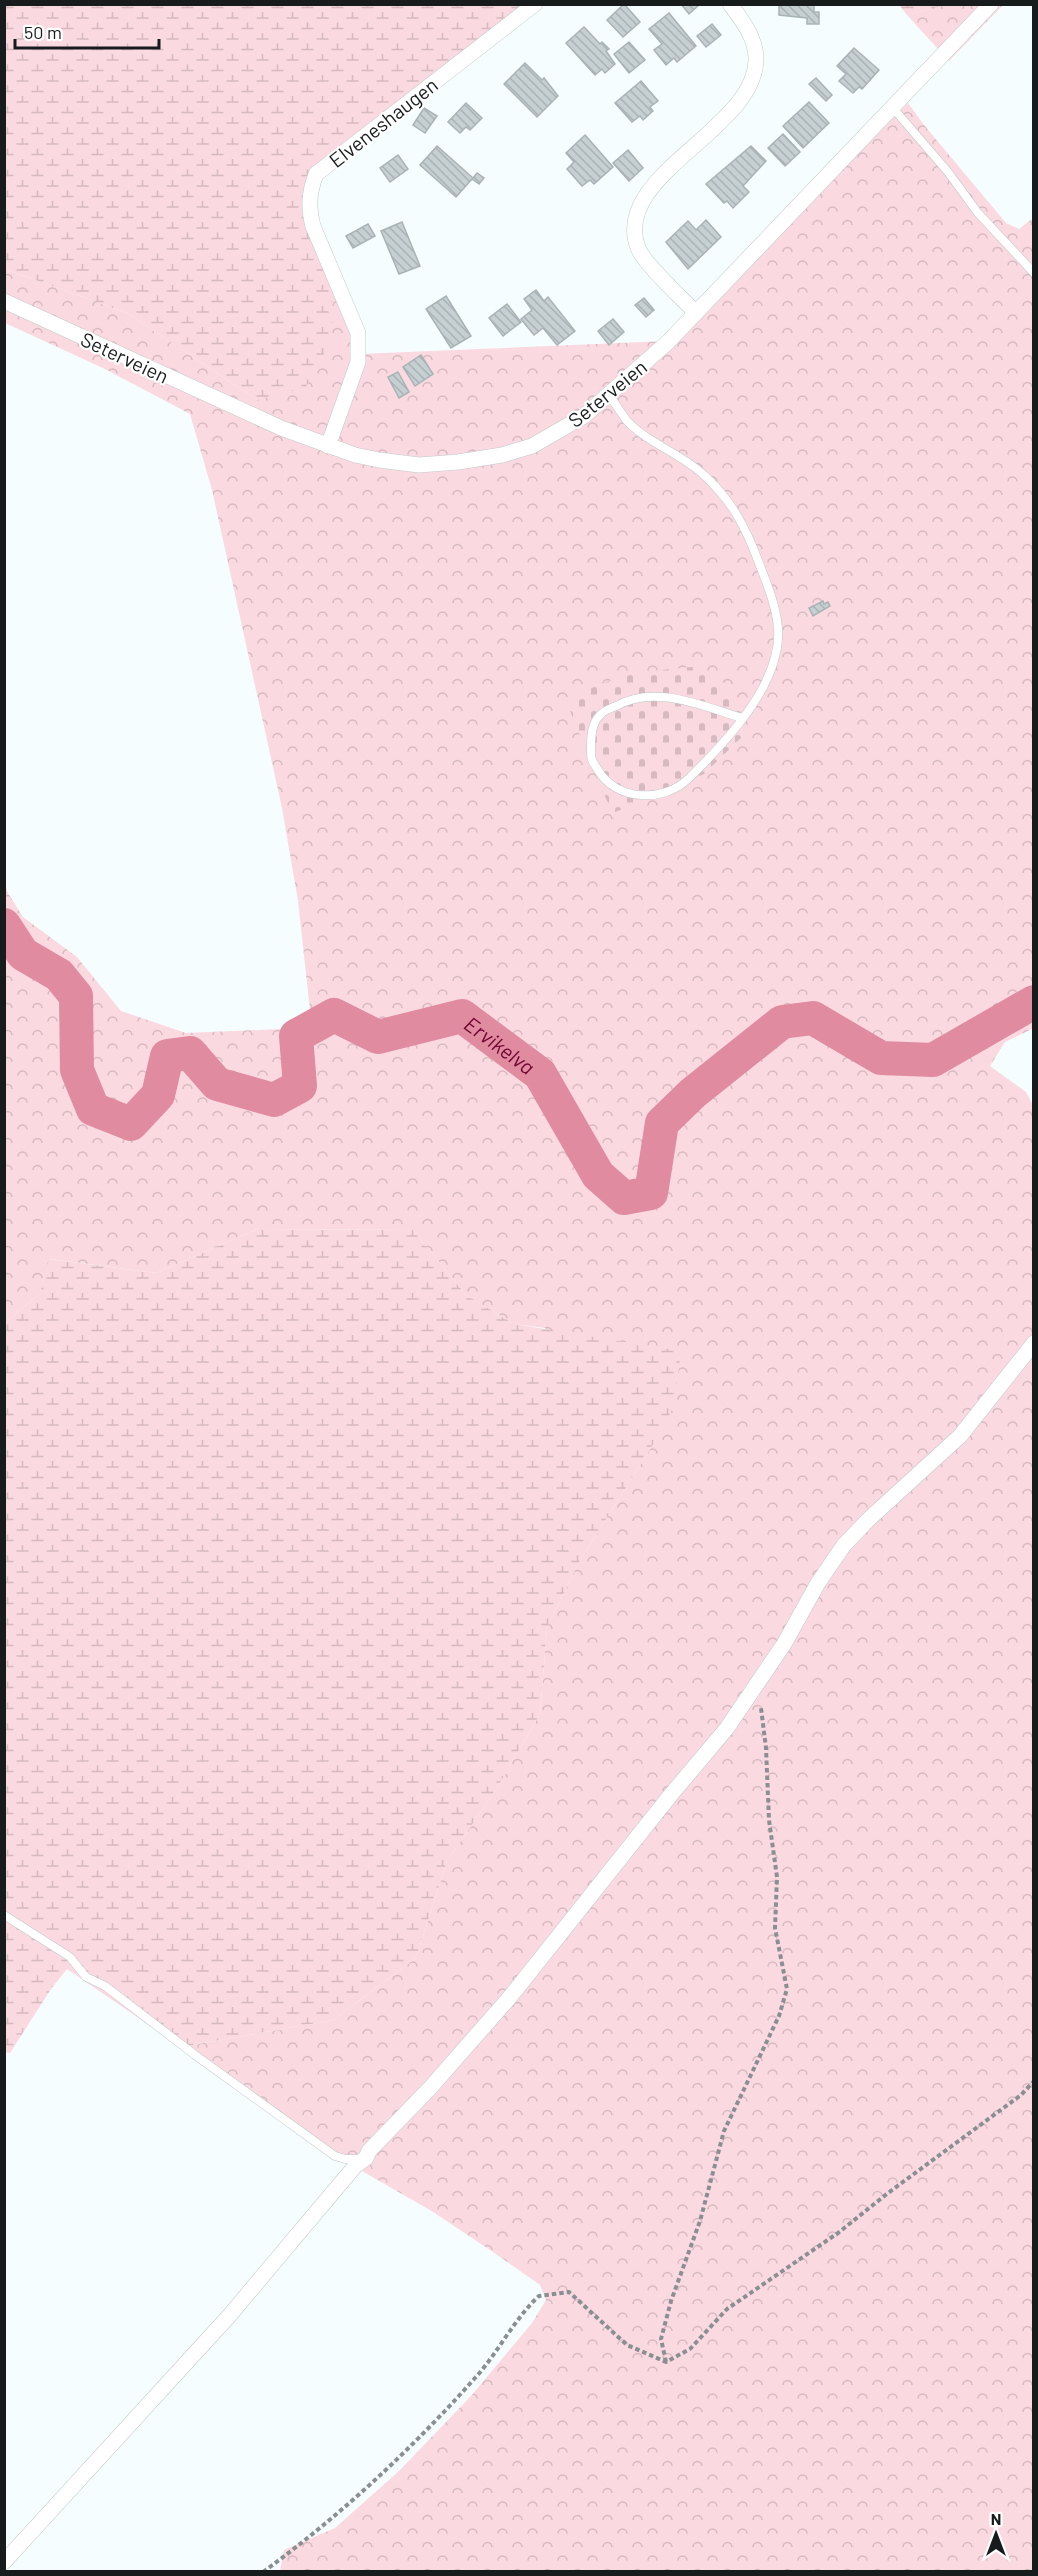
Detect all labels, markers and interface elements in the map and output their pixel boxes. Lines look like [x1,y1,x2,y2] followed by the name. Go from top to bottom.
[15,12,159,50] scale bar
[24,21,62,43] text: 50 m
[324,72,442,172] street label: Elveneshaugen
[77,326,173,388] street label: Seterveien
[563,354,651,432] street label: Seterveien
[460,1010,540,1079] water label: Ervikelva
[966,2504,1026,2564] north arrow
[991,2509,1001,2528] text: N

